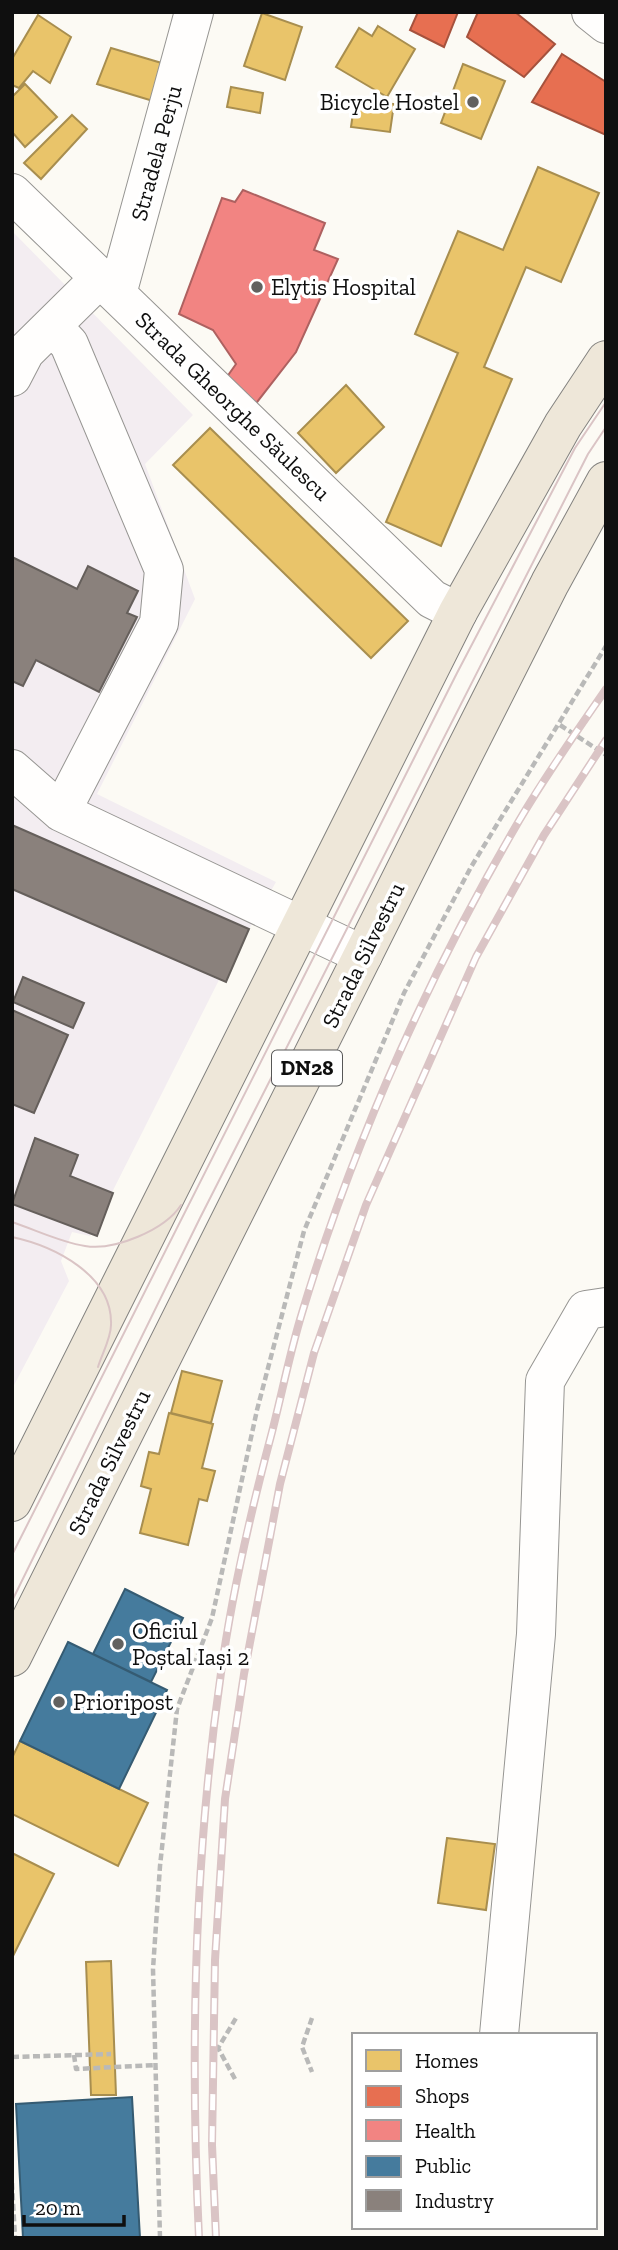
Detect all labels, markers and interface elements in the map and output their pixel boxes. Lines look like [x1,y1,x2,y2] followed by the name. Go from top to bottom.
[124,82,188,224] street label: Stradela Perju
[320,88,459,116] place label: Bicycle Hostel
[465,94,481,110] marker: Bicycle Hostel
[271,273,416,301] place label: Elytis Hospital
[249,279,265,295] marker: Elytis Hospital
[130,306,336,506] street label: Strada Gheorghe Săulescu
[316,878,410,1032] street label: Strada Silvestru
[272,1050,342,1086] road number: DN28
[62,1385,156,1539] street label: Strada Silvestru
[132,1617,249,1671] place label: Oficiul Poștal Iași 2
[110,1636,126,1652] marker: Oficiul Poștal Iași 2
[73,1688,174,1716] place label: Prioripost
[51,1694,67,1710] marker: Prioripost
[352,2033,597,2229] legend
[415,2048,478,2073] text: Homes
[415,2083,469,2108] text: Shops
[415,2118,476,2143] text: Health
[415,2153,471,2178] text: Public
[24,2184,124,2228] scale bar
[415,2188,494,2213] text: Industry
[35,2195,81,2220] text: 20 m

